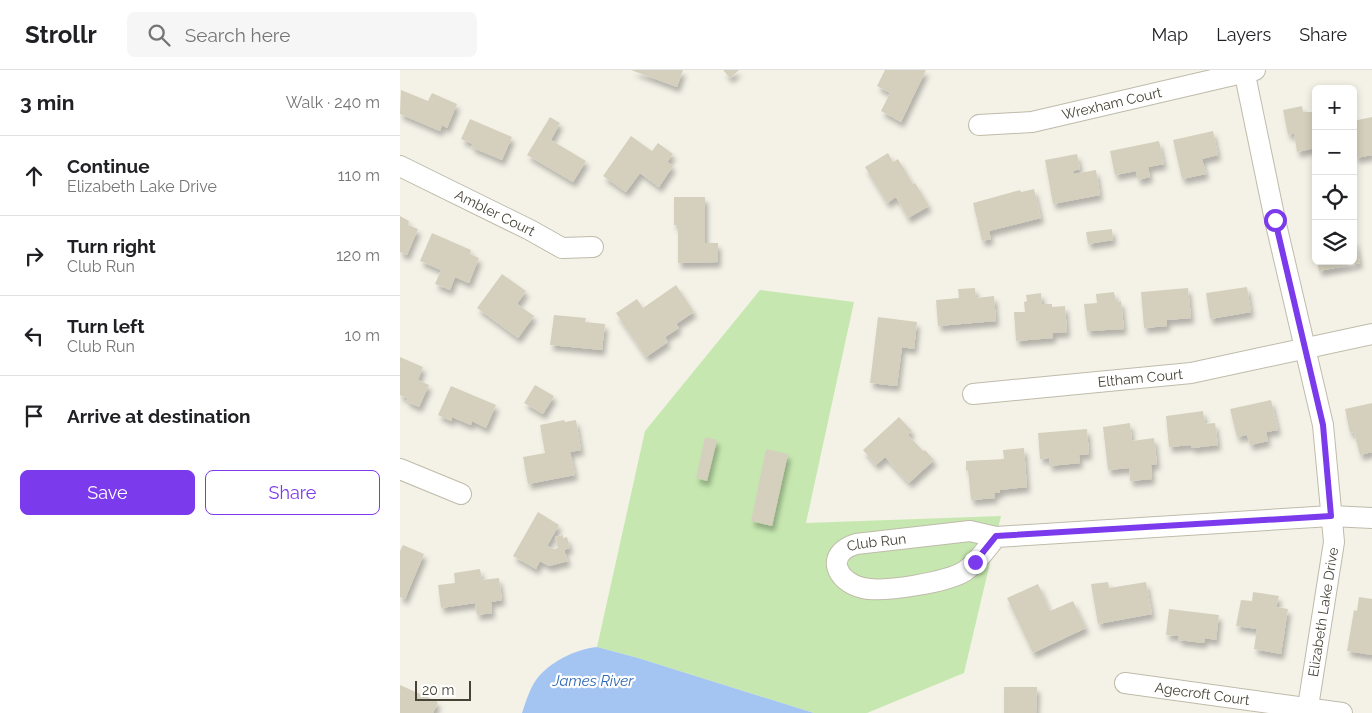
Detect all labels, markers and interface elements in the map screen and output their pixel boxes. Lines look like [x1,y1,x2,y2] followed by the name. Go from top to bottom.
[127,12,477,57] search box
[25,20,97,49] text: Strollr
[145,21,173,49] icon: search
[185,24,290,46] text: Search here
[1152,24,1188,45] text: Map
[1216,24,1271,45] text: Layers
[1299,24,1347,45] text: Share
[1060,84,1164,123] street label: Wrexham Court
[1312,85,1357,265] map controls
[1312,85,1357,130] button: +
[20,90,74,115] text: 3 min
[286,93,380,112] text: Walk · 240 m
[1312,130,1357,175] button: −
[67,155,150,177] text: Continue
[20,162,48,190] icon: ahead
[338,166,380,185] text: 110 m
[1312,175,1357,220] button: locate
[67,177,217,196] text: Elizabeth Lake Drive
[452,186,538,239] street label: Ambler Court
[1264,209,1287,232] route start
[1312,220,1357,265] button: layers
[67,235,156,257] text: Turn right
[20,242,48,270] icon: right
[336,246,380,265] text: 120 m
[67,257,135,276] text: Club Run
[67,315,144,337] text: Turn left
[20,322,48,350] icon: left
[345,326,380,345] text: 10 m
[67,337,135,356] text: Club Run
[1097,366,1184,390] street label: Eltham Court
[20,402,48,430] icon: arrive
[67,405,251,427] text: Arrive at destination
[20,470,195,515] button: Save
[205,470,380,515] button: Share
[844,530,907,555] street label: Club Run
[1305,546,1341,678] street label: Elizabeth Lake Drive
[964,551,987,574] route end
[552,672,634,690] water label: James River
[415,678,471,701] scale bar
[1154,679,1251,708] street label: Agecroft Court
[422,682,454,698] text: 20 m

